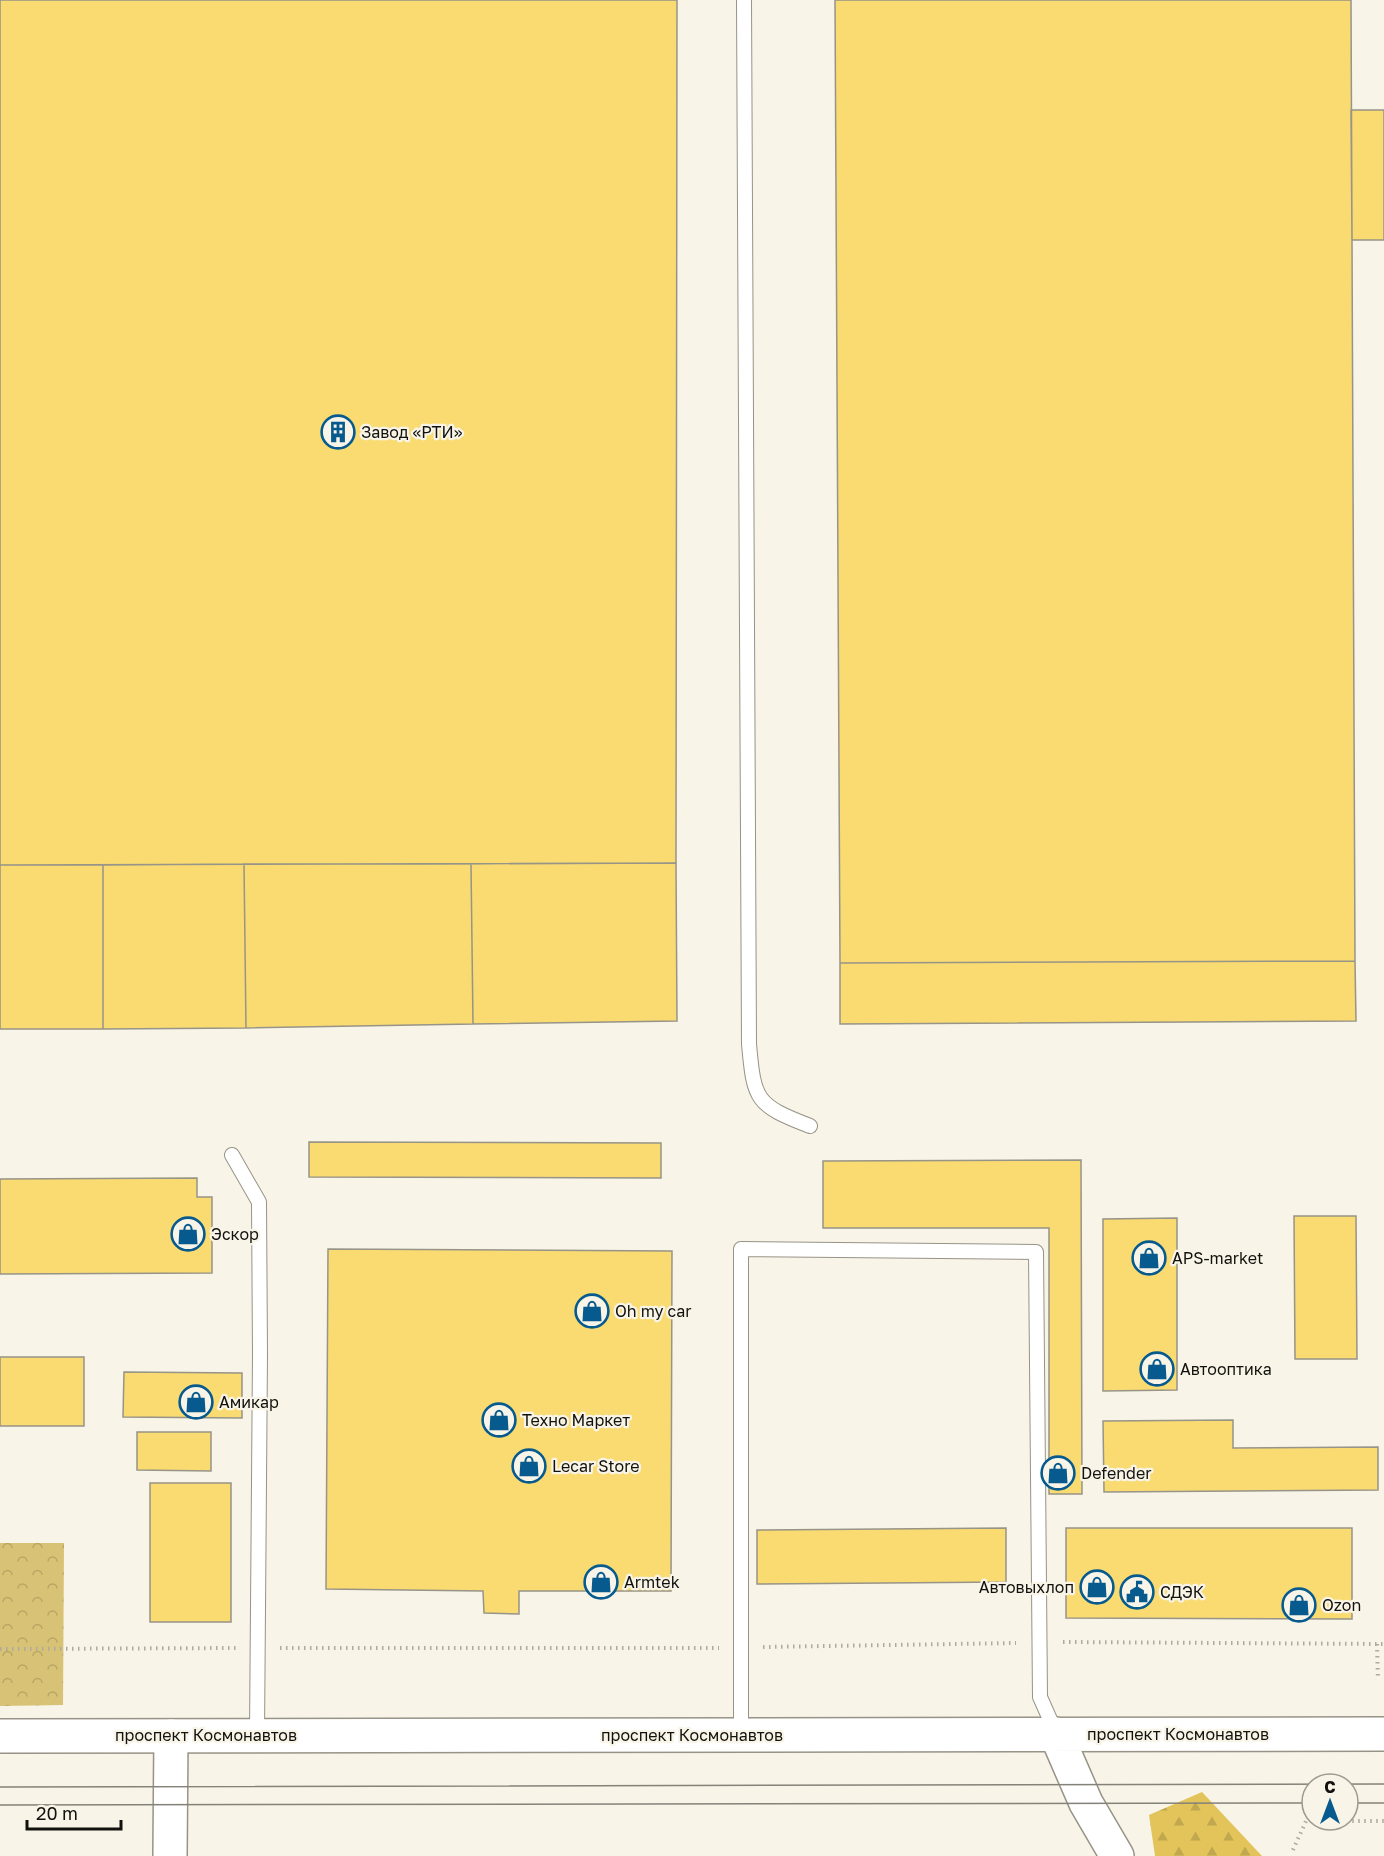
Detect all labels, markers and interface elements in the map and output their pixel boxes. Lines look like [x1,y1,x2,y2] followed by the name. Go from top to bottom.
[320,414,356,450] building icon: Завод «РТИ»
[361,422,463,442] place label: Завод «РТИ»
[170,1216,206,1252] shop icon: Эскор
[211,1224,259,1244] place label: Эскор
[1131,1240,1167,1276] shop icon: АPS-market
[1172,1248,1263,1268] place label: АPS-market
[574,1293,610,1329] shop icon: Oh my car
[615,1301,691,1321] place label: Oh my car
[1139,1351,1175,1387] shop icon: Автооптика
[1180,1359,1272,1379] place label: Автооптика
[178,1384,214,1420] shop icon: Амикар
[219,1392,279,1412] place label: Амикар
[481,1402,517,1438] shop icon: Техно Маркет
[522,1410,630,1430] place label: Техно Маркет
[511,1448,547,1484] shop icon: Lecar Store
[1040,1455,1076,1491] shop icon: Defender
[552,1456,640,1476] place label: Lecar Store
[1081,1463,1151,1483] place label: Defender
[583,1564,619,1600] shop icon: Armtek
[1079,1569,1115,1605] shop icon: Автовыхлоп
[624,1572,680,1592] place label: Armtek
[1119,1574,1155,1610] public building icon: СДЭК
[979,1577,1074,1597] place label: Автовыхлоп
[1160,1582,1204,1602] place label: СДЭК
[1281,1587,1317,1623] shop icon: Ozon
[1322,1595,1361,1615] place label: Ozon
[1087,1724,1269,1744] street label: проспект Космонавтов
[115,1725,297,1745] street label: проспект Космонавтов
[601,1725,783,1745] street label: проспект Космонавтов
[1300,1772,1360,1832] north arrow
[1324,1777,1336,1797] text: С
[27,1793,122,1831] scale bar
[36,1802,78,1824] text: 20 m

